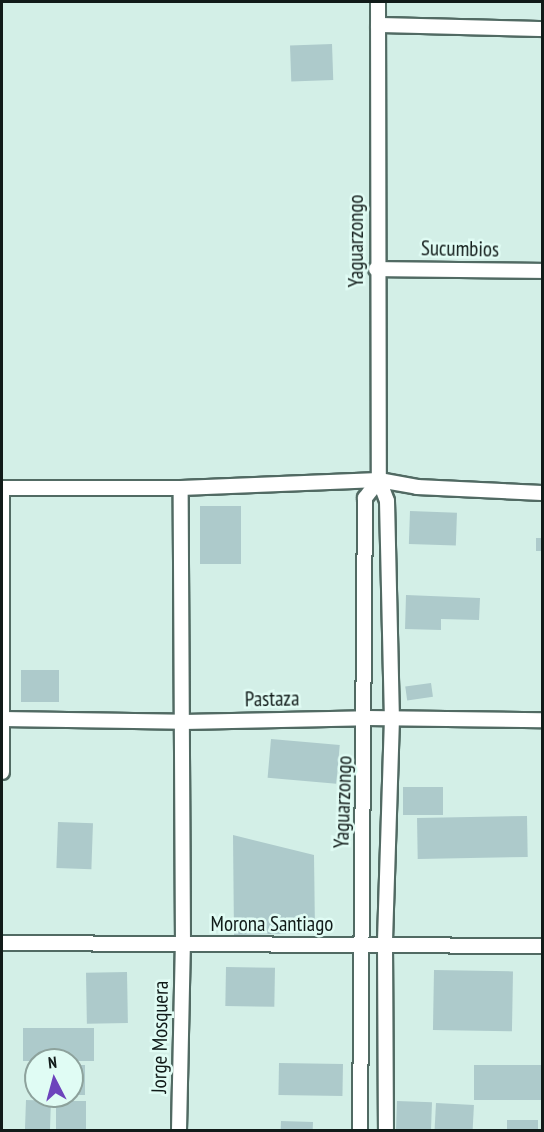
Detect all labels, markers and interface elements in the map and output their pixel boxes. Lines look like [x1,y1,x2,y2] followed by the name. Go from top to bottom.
[343,195,369,287] street label: Yaguarzongo
[421,236,499,262] street label: Sucumbios
[245,686,299,712] street label: Pastaza
[329,755,357,849] street label: Yaguarzongo
[211,911,333,937] street label: Morona Santiago
[146,980,174,1094] street label: Jorge Mosquera
[24,1048,84,1108] north arrow
[47,1052,58,1072] text: N

